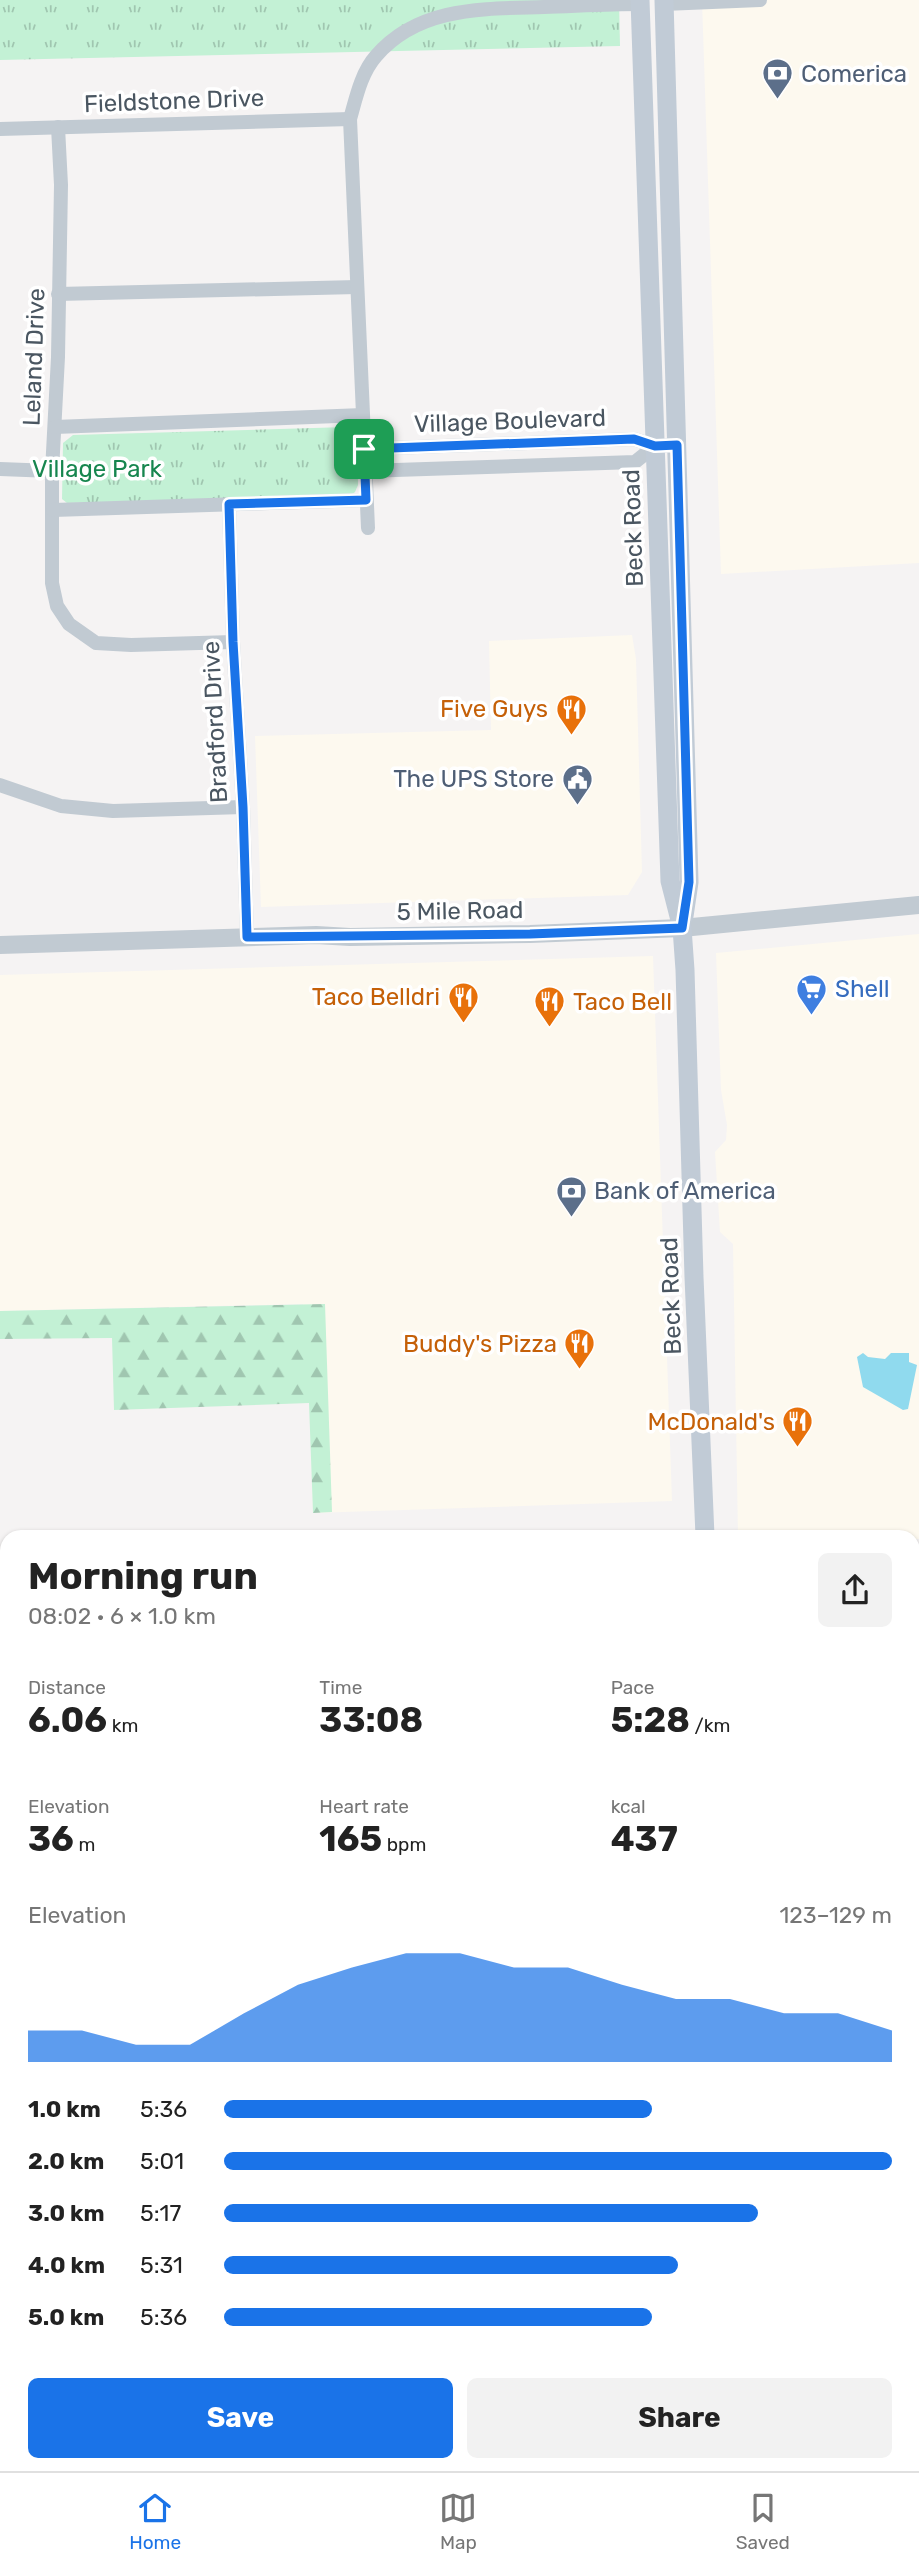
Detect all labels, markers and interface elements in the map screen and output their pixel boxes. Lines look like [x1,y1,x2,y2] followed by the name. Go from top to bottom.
[761,57,795,101] bank icon: Comerica
[801,60,907,88] place label: Comerica
[83,84,265,118] street label: Fieldstone Drive
[18,287,50,427] street label: Leland Drive
[413,404,607,438] street label: Village Boulevard
[334,419,394,479] pin
[345,430,383,468] icon: arrive
[32,455,163,483] park label: Village Park
[617,469,649,587] street label: Beck Road
[197,640,233,804] street label: Bradford Drive
[554,692,588,736] restaurant icon: Five Guys
[440,695,548,723] place label: Five Guys
[560,762,594,806] public building icon: The UPS Store
[393,765,554,793] place label: The UPS Store
[396,896,524,926] street label: 5 Mile Road
[795,972,829,1016] supermarket icon: Shell
[835,975,890,1003] place label: Shell
[446,980,480,1024] restaurant icon: Taco Belldri
[312,983,440,1011] place label: Taco Belldri
[533,985,567,1029] restaurant icon: Taco Bell
[573,988,672,1016] place label: Taco Bell
[554,1174,588,1218] bank icon: Bank of America
[594,1177,776,1205] place label: Bank of America
[655,1237,687,1355] street label: Beck Road
[563,1327,597,1371] restaurant icon: Buddy's Pizza
[403,1330,557,1358] place label: Buddy's Pizza
[781,1405,815,1449] restaurant icon: McDonald's
[648,1408,775,1436] place label: McDonald's
[28,1553,258,1599] text: Morning run
[818,1553,892,1627] button: share
[28,1602,216,1630] text: 08:02 · 6 × 1.0 km
[28,1676,106,1699] text: Distance
[319,1676,362,1699] text: Time
[611,1676,654,1699] text: Pace
[28,1699,107,1741] text: 6.06
[319,1699,423,1741] text: 33:08
[611,1699,690,1741] text: 5:28
[107,1714,138,1737] text: km
[690,1714,730,1737] text: /km
[28,1795,109,1818] text: Elevation
[319,1795,409,1818] text: Heart rate
[611,1795,646,1818] text: kcal
[28,1818,74,1860] text: 36
[319,1818,382,1860] text: 165
[611,1818,678,1860] text: 437
[74,1833,95,1856] text: m
[382,1833,426,1856] text: bpm
[28,1901,127,1929] text: Elevation
[779,1901,892,1929] text: 123–129 m
[28,2095,101,2123] text: 1.0 km
[140,2095,187,2123] text: 5:36
[28,2147,104,2175] text: 2.0 km
[140,2147,184,2175] text: 5:01
[28,2199,105,2227] text: 3.0 km
[140,2199,181,2227] text: 5:17
[28,2251,105,2279] text: 4.0 km
[140,2251,183,2279] text: 5:31
[28,2303,104,2331] text: 5.0 km
[140,2303,187,2331] text: 5:36
[28,2378,453,2458] button: Save
[467,2378,892,2458] button: Share
[129,2489,181,2554] tab: Home
[439,2489,477,2554] tab: Map
[736,2489,790,2554] tab: Saved

